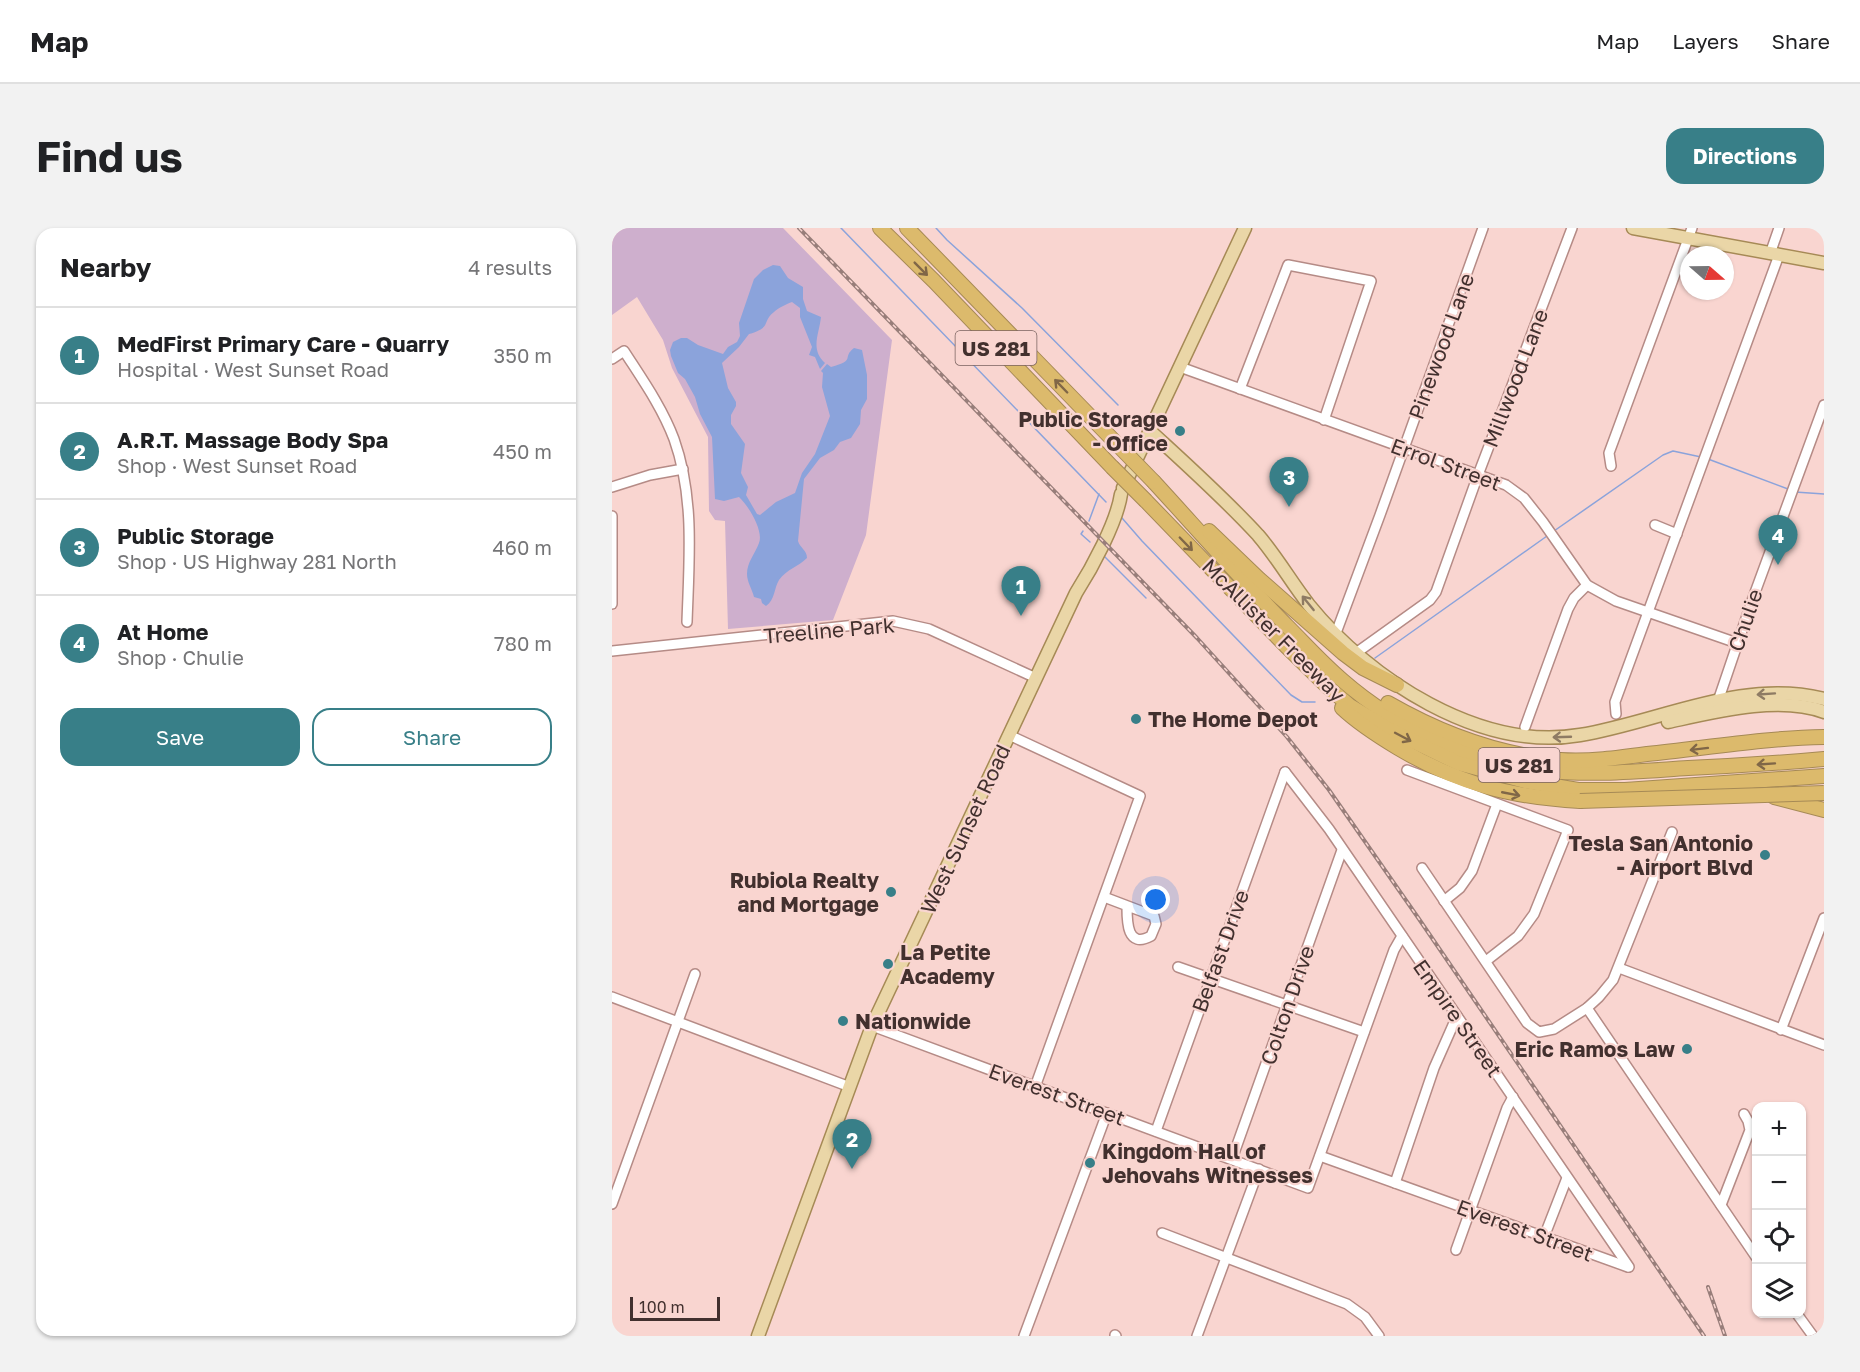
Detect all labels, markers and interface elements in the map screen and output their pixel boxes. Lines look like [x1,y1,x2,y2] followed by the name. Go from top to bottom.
[30,25,88,58] text: Map
[1596,28,1639,54] text: Map
[1672,28,1739,54] text: Layers
[1772,28,1830,54] text: Share
[1666,128,1824,184] button: Directions
[36,131,183,181] text: Find us
[1680,246,1734,300] north arrow
[60,252,151,283] text: Nearby
[468,255,552,279] text: 4 results
[914,262,929,277] one-way arrow
[1403,269,1479,423] street label: Pinewood Lane
[1477,305,1553,451] street label: Millwood Lane
[117,330,449,357] text: MedFirst Primary Care - Quarry
[956,331,1036,365] road number: US 281
[74,343,85,367] text: 1
[494,343,552,367] text: 350 m
[117,357,389,381] text: Hospital · West Sunset Road
[1053,378,1068,393] one-way arrow
[1018,406,1168,456] place label: Public Storage - Office
[1173,424,1187,438] marker: Public Storage - Office
[117,426,388,453] text: A.R.T. Massage Body Spa
[1387,432,1505,496] street label: Errol Street
[73,439,86,463] text: 2
[493,439,552,463] text: 450 m
[117,453,357,477] text: Shop · West Sunset Road
[1270,458,1308,507] pin: 3
[1758,516,1798,565] pin: 4
[117,522,274,549] text: Public Storage
[73,535,86,559] text: 3
[493,535,552,559] text: 460 m
[1179,536,1194,551] one-way arrow
[117,549,397,573] text: Shop · US Highway 281 North
[1197,553,1351,707] street label: McAllister Freeway
[1002,566,1040,616] pin: 1
[1722,585,1768,655] street label: Chulie
[1302,595,1315,611] one-way arrow
[762,611,896,649] street label: Treeline Park
[117,618,208,645] text: At Home
[73,631,86,655] text: 4
[494,631,552,655] text: 780 m
[117,645,244,669] text: Shop · Chulie
[1757,689,1776,700] one-way arrow
[1148,706,1318,732] place label: The Home Depot
[60,708,300,766] button: Save
[312,708,552,766] button: Share
[1129,712,1143,726] marker: The Home Depot
[1394,731,1411,743] one-way arrow
[1552,731,1572,742] one-way arrow
[914,740,1016,918] street label: West Sunset Road
[1690,743,1710,754] one-way arrow
[1478,748,1560,782] road number: US 281
[1756,758,1776,769] one-way arrow
[1500,788,1520,799] one-way arrow
[1569,830,1753,880] place label: Tesla San Antonio - Airport Blvd
[1758,848,1772,862] marker: Tesla San Antonio - Airport Blvd
[730,867,879,917] place label: Rubiola Realty and Mortgage
[884,885,898,899] marker: Rubiola Realty and Mortgage
[1141,885,1170,914] your location
[1186,886,1254,1016] street label: Belfast Drive
[900,939,995,989] place label: La Petite Academy
[1254,942,1320,1068] street label: Colton Drive
[1408,954,1508,1082] street label: Empire Street
[881,957,895,971] marker: La Petite Academy
[855,1008,971,1034] place label: Nationwide
[836,1014,850,1028] marker: Nationwide
[1515,1036,1676,1062] place label: Eric Ramos Law
[1680,1042,1694,1056] marker: Eric Ramos Law
[985,1057,1129,1131] street label: Everest Street
[1752,1102,1806,1318] map controls
[1752,1102,1806,1156] button: +
[832,1120,872,1169] pin: 2
[1102,1138,1313,1188] place label: Kingdom Hall of Jehovahs Witnesses
[1083,1156,1097,1170] marker: Kingdom Hall of Jehovahs Witnesses
[1752,1156,1806,1210] button: −
[1453,1193,1597,1267] street label: Everest Street
[1752,1210,1806,1264] button: locate
[1752,1264,1806,1318] button: layers
[630,1294,720,1322] scale bar
[639,1297,685,1317] text: 100 m

